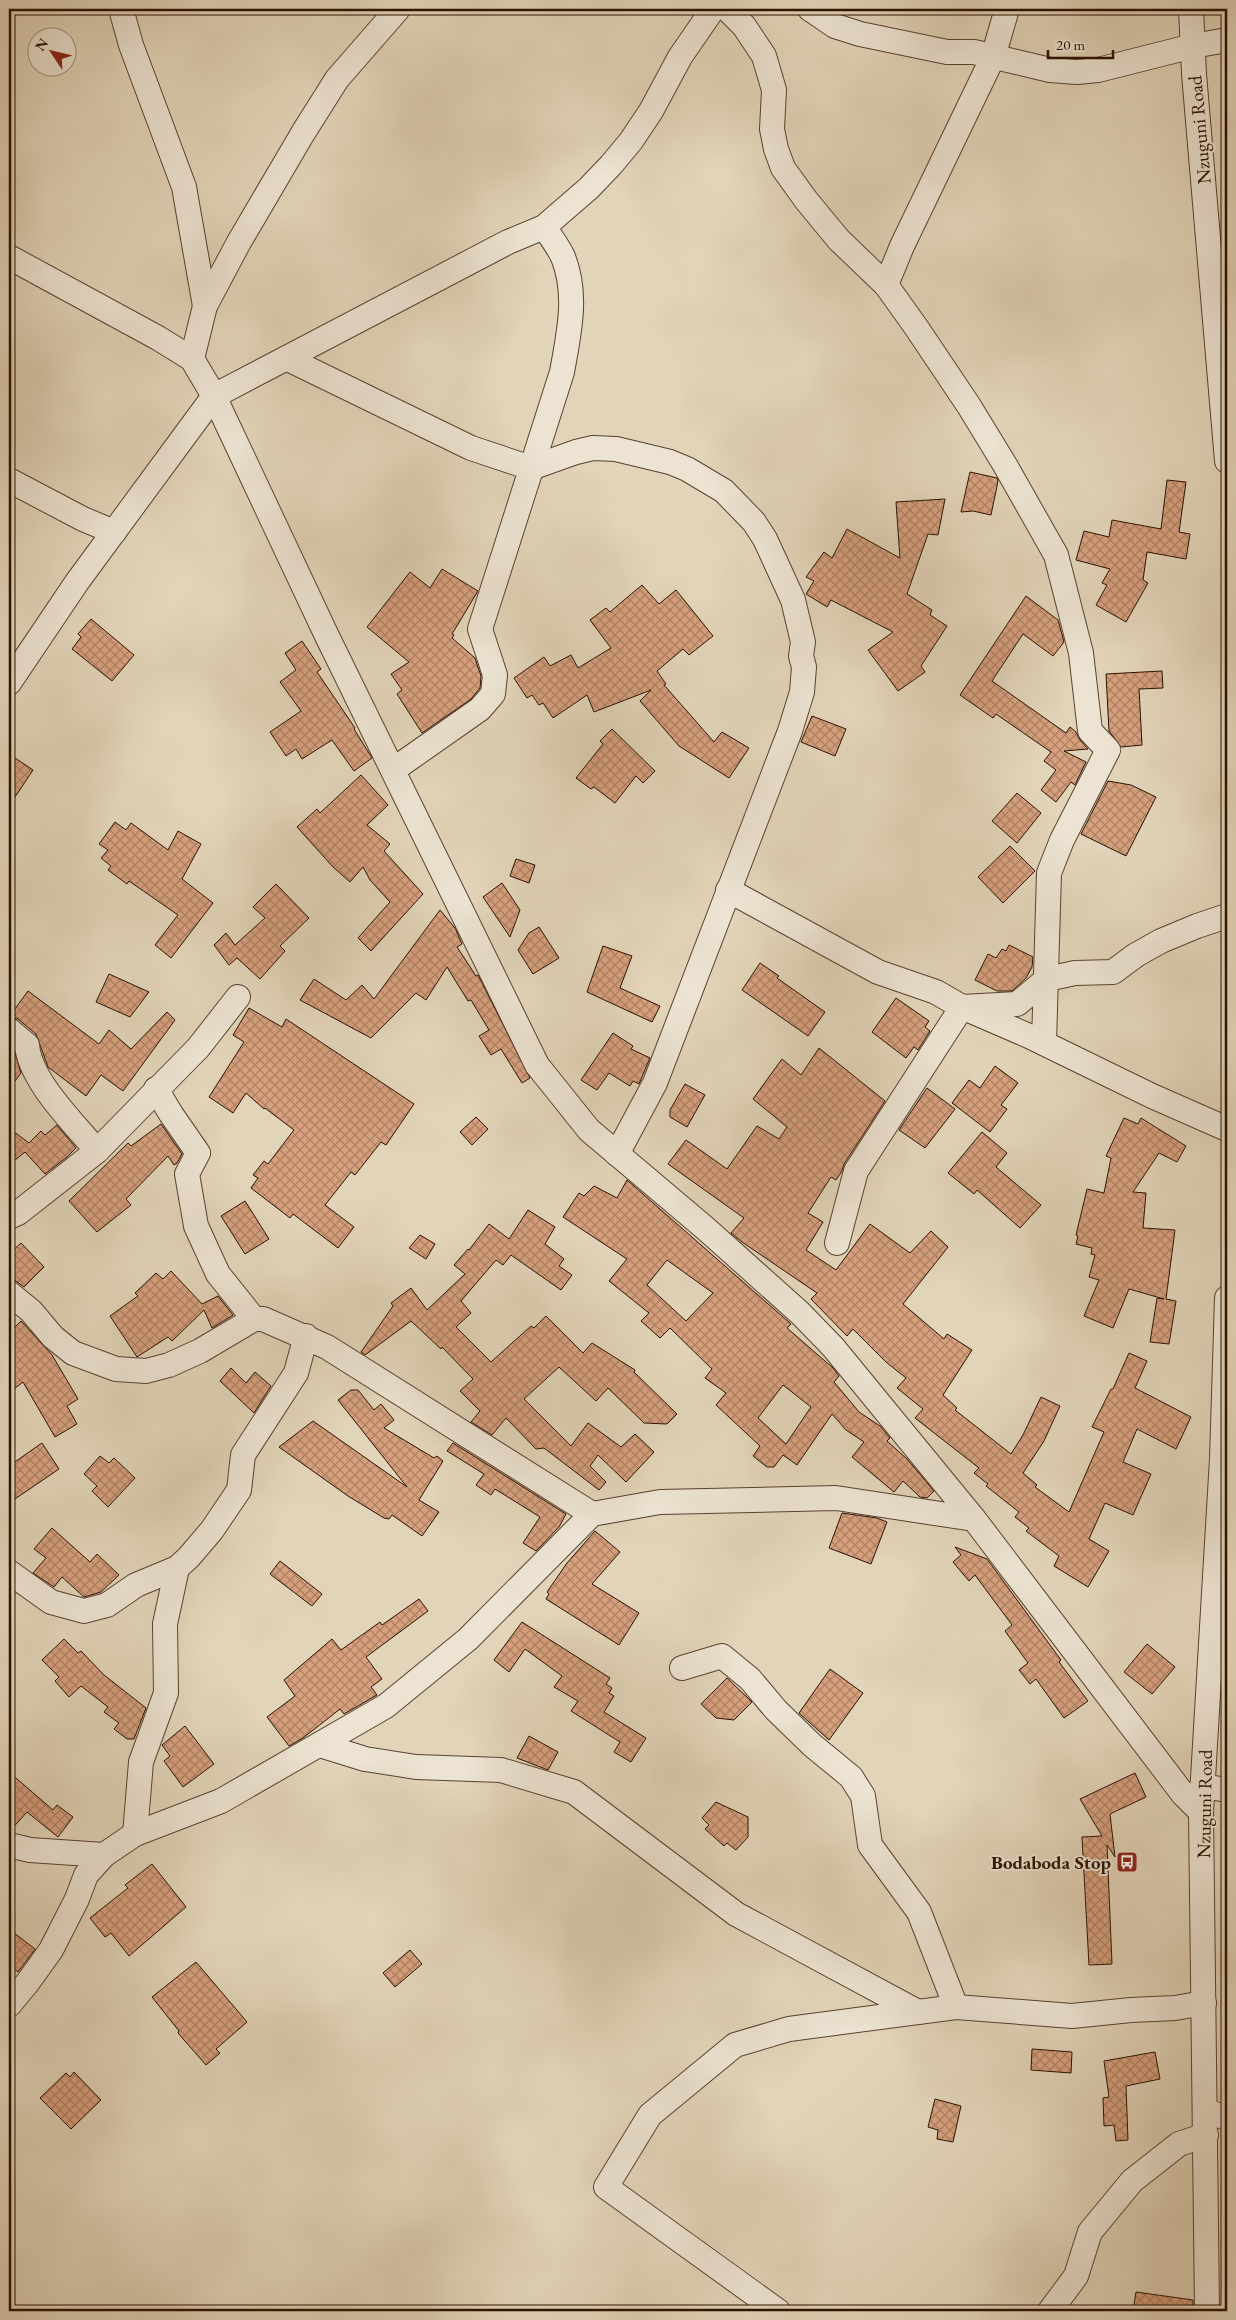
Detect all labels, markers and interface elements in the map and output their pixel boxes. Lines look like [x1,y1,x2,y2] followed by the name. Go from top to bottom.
[28,28,78,78] north arrow
[1048,28,1114,60] scale bar
[31,34,52,54] text: N
[1056,35,1085,54] text: 20 m
[1182,74,1217,185] street label: Nzuguni Road
[1191,1749,1218,1859] street label: Nzuguni Road
[991,1850,1112,1875] place label: Bodaboda Stop
[1115,1850,1139,1874] bus stop icon: Bodaboda Stop

